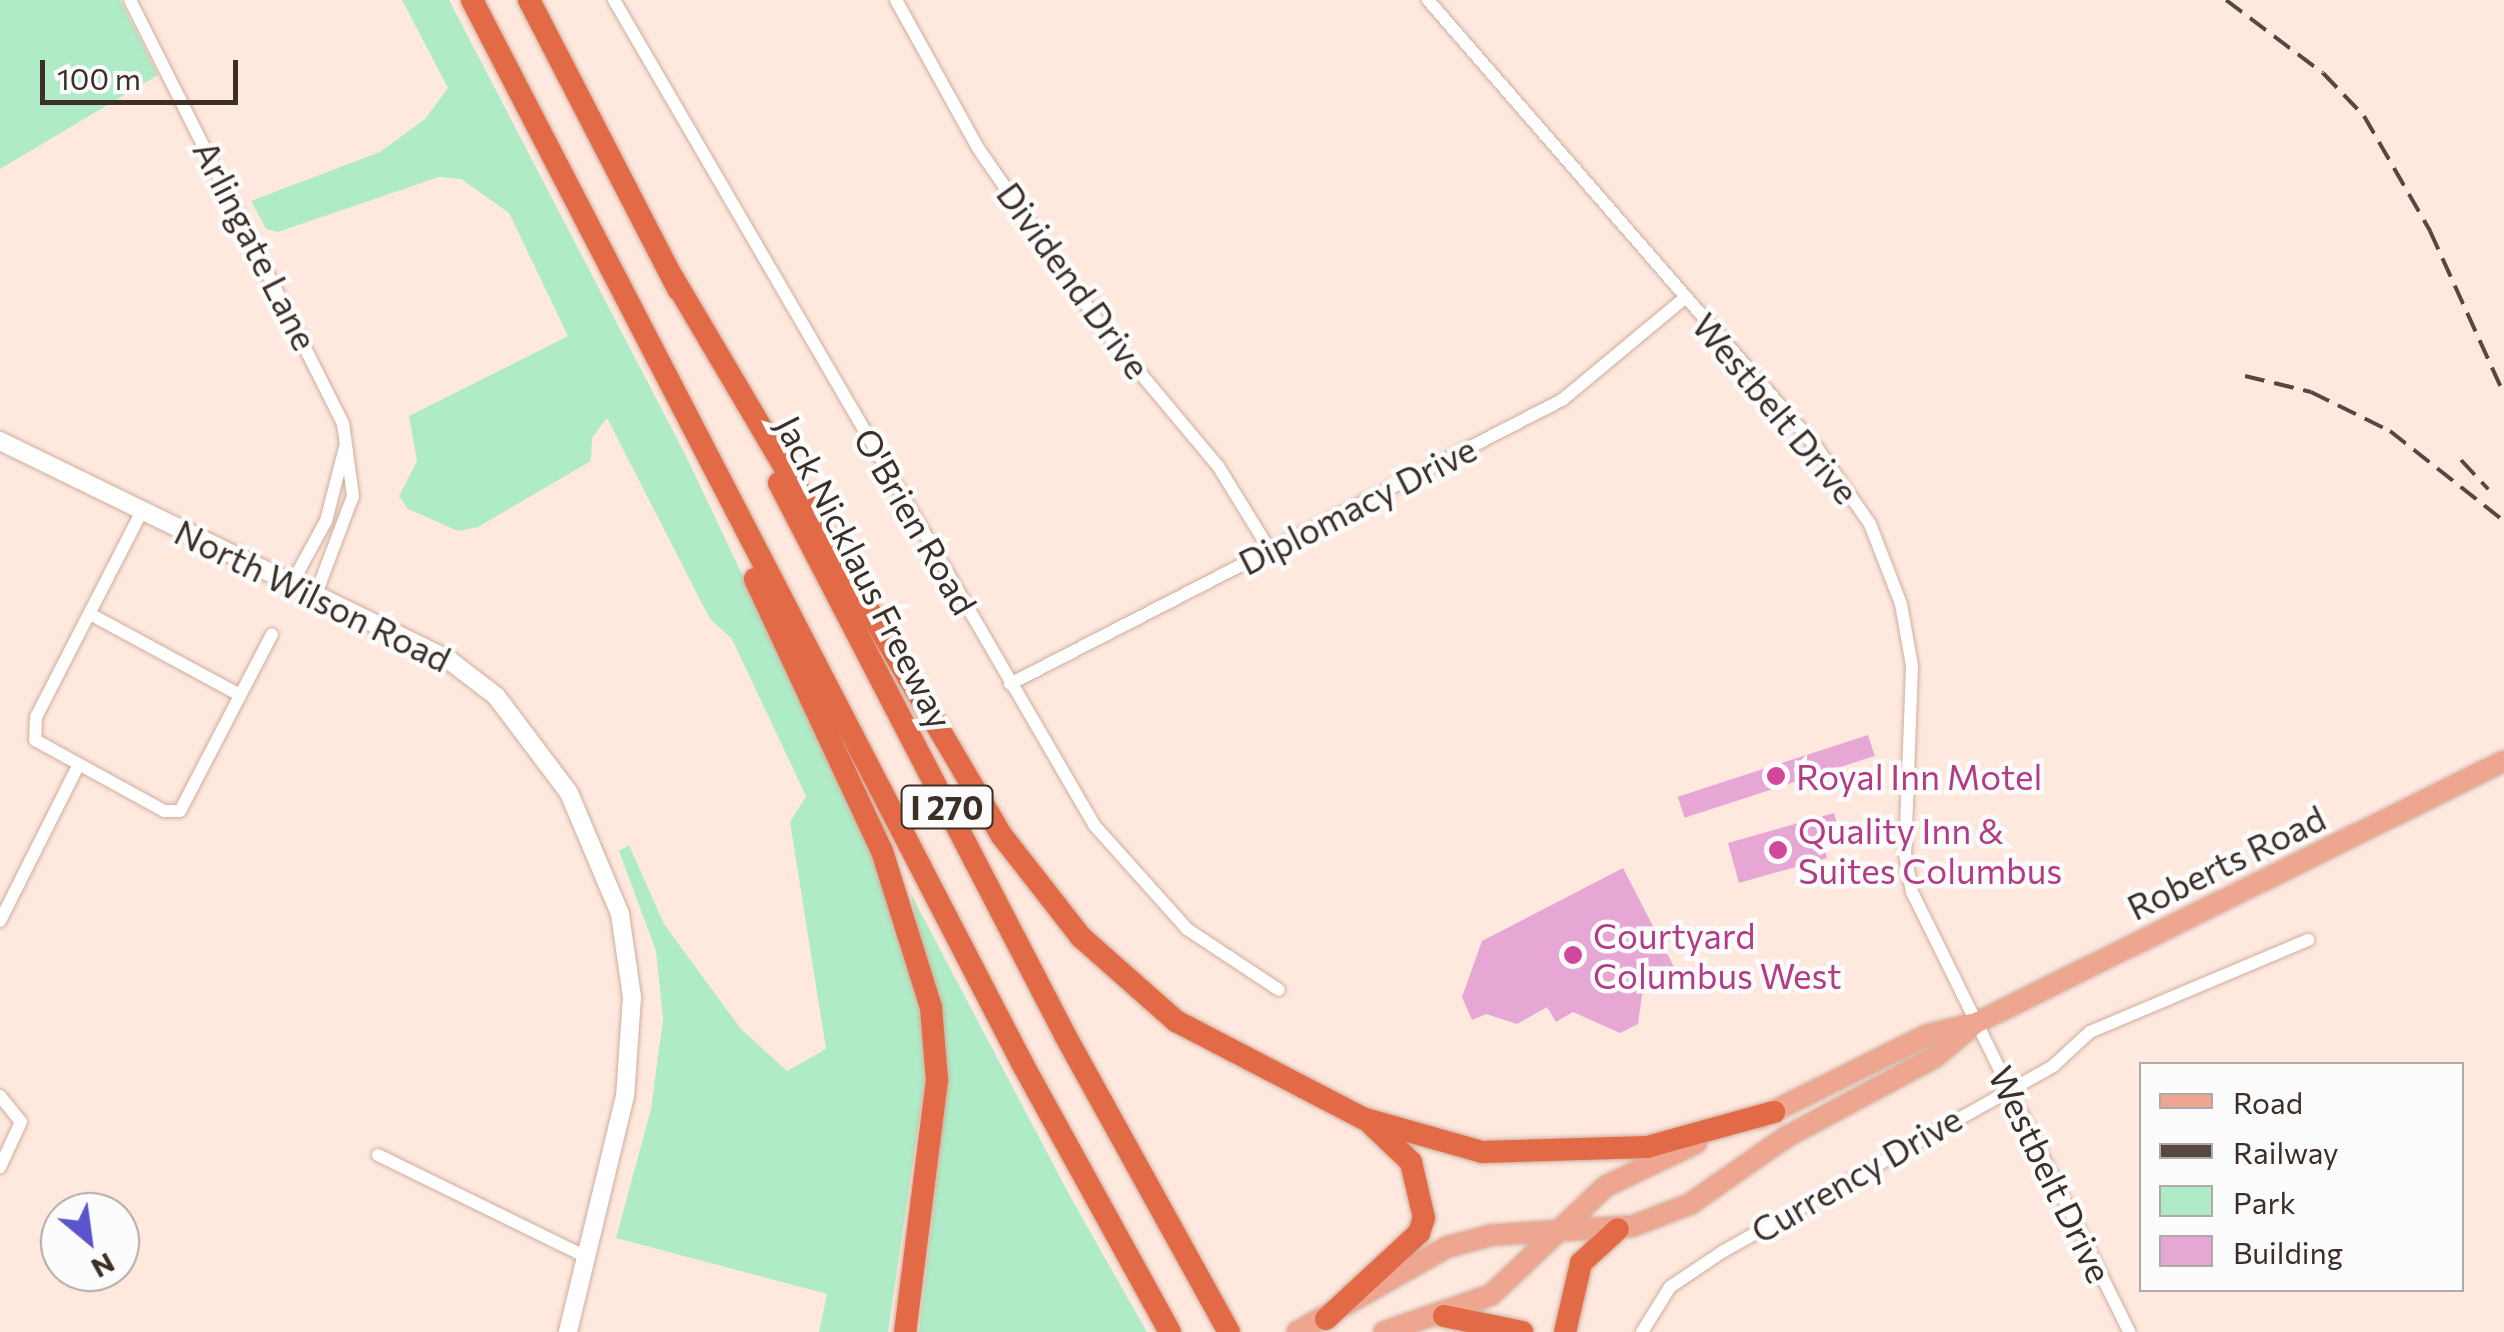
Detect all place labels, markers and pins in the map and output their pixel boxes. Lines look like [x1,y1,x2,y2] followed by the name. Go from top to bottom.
[1796,755,2042,797] place label: Royal Inn Motel
[1765,765,1787,787] marker: Royal Inn Motel
[1798,809,2062,891] place label: Quality Inn & Suites Columbus
[1767,839,1789,861] marker: Quality Inn & Suites Columbus
[1593,914,1842,996] place label: Courtyard Columbus West
[1562,944,1584,966] marker: Courtyard Columbus West

